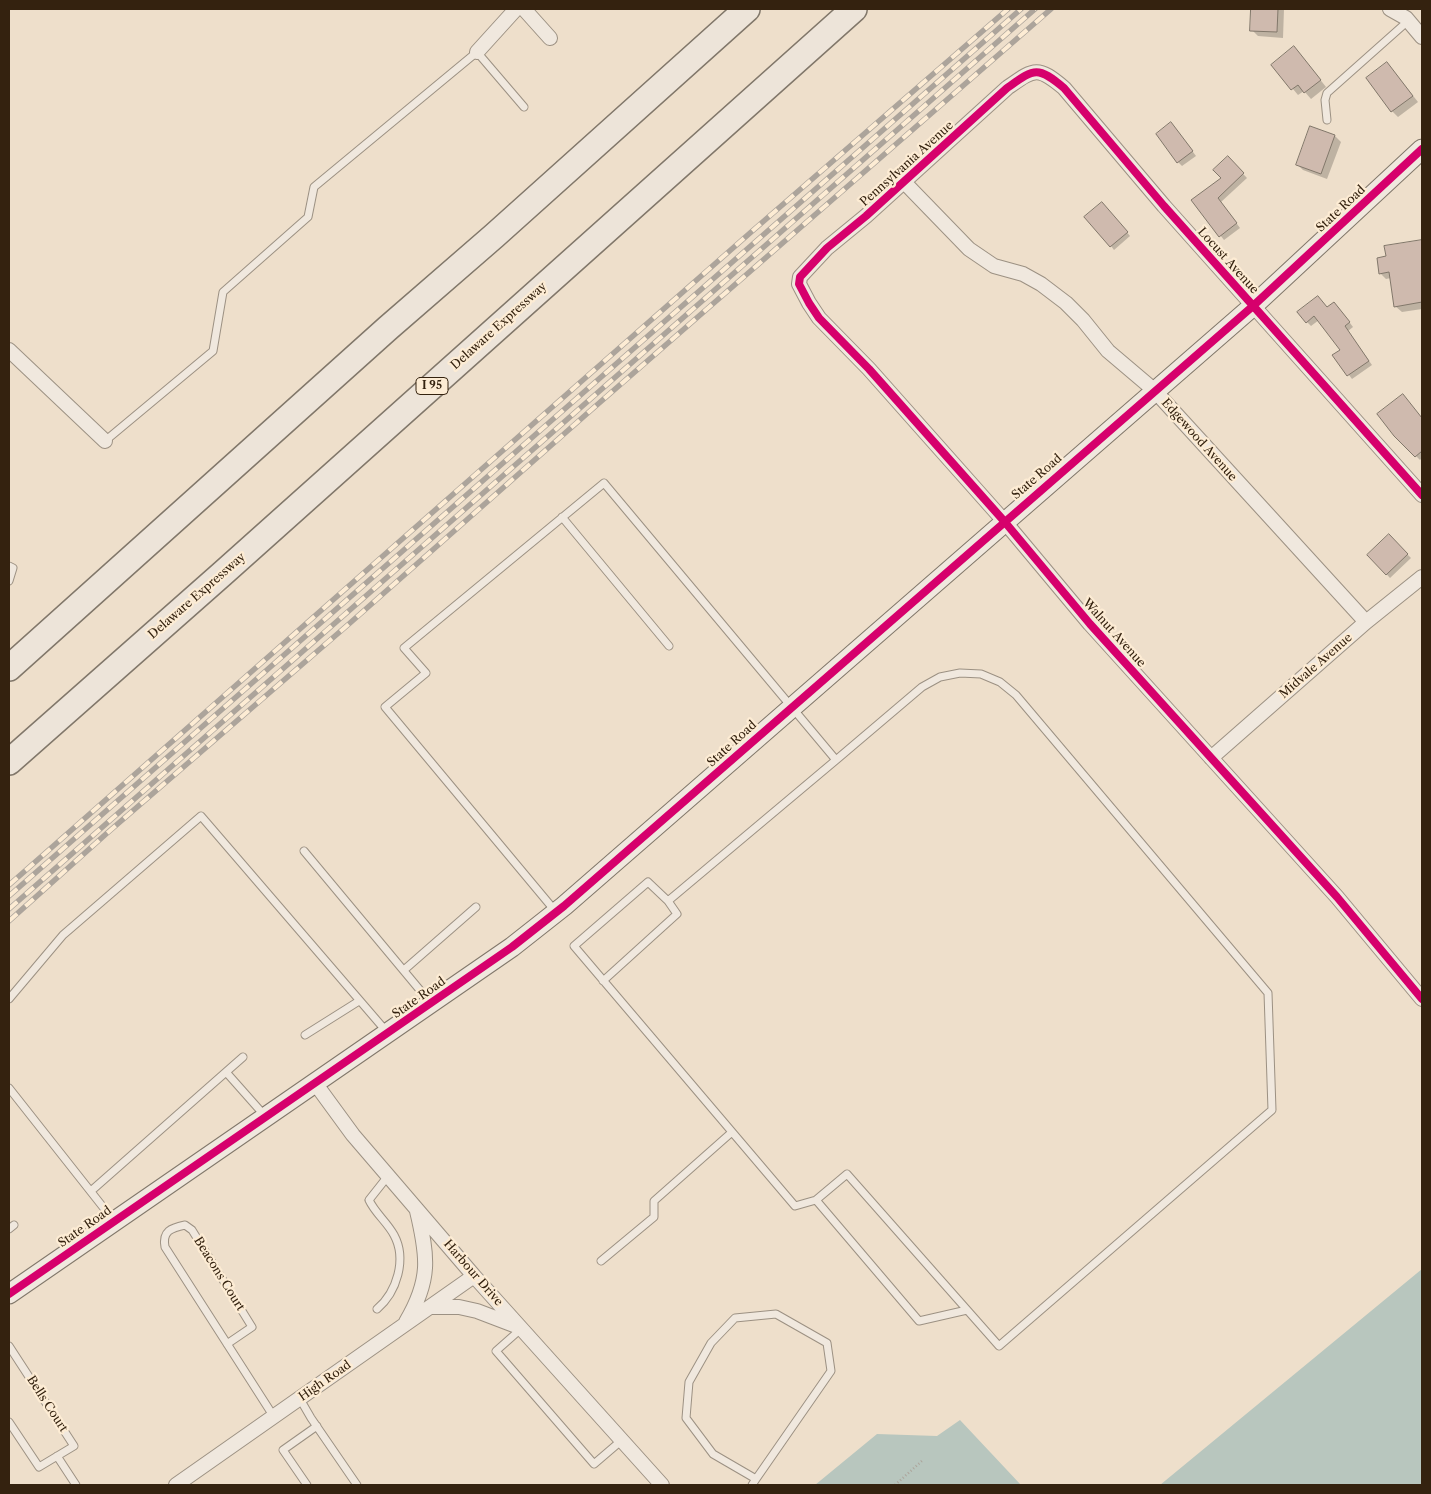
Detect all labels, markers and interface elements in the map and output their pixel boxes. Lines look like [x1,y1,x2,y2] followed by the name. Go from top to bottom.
[857,118,957,210] street label: Pennsylvania Avenue
[1314,183,1368,235] street label: State Road
[1194,225,1262,297] street label: Locust Avenue
[448,279,550,373] street label: Delaware Expressway
[416,378,448,394] road number: I 95
[1158,396,1240,484] street label: Edgewood Avenue
[1009,451,1065,503] street label: State Road
[146,550,248,642] street label: Delaware Expressway
[1080,596,1148,670] street label: Walnut Avenue
[1277,631,1355,701] street label: Midvale Avenue
[704,718,760,770] street label: State Road
[390,974,448,1022] street label: State Road
[56,1203,114,1251] street label: State Road
[191,1234,247,1314] street label: Beacons Court
[440,1237,506,1309] street label: Harbour Drive
[296,1358,354,1404] street label: High Road
[24,1373,70,1435] street label: Bells Court

